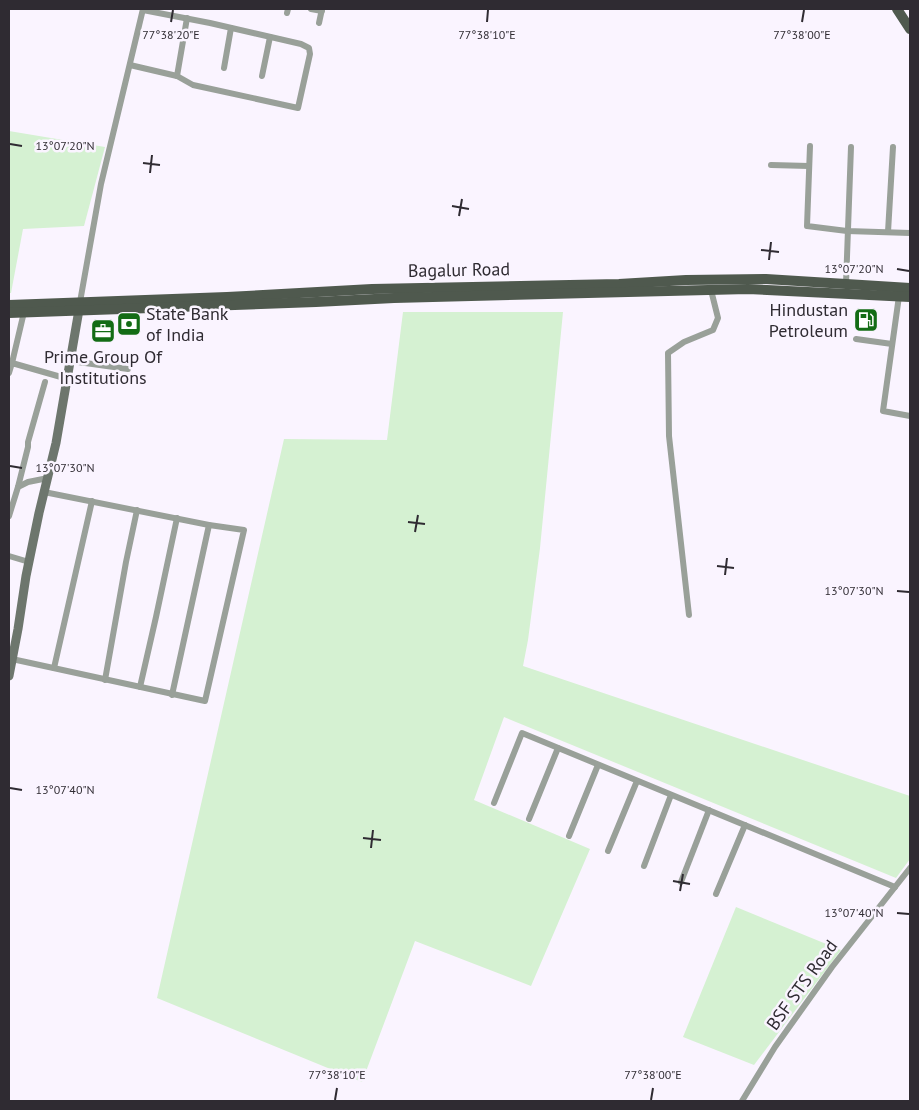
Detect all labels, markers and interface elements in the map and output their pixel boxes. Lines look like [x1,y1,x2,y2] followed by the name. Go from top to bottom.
[142,27,200,42] text: 77°38'20"E
[458,27,516,42] text: 77°38'10"E
[773,27,831,42] text: 77°38'00"E
[35,138,95,153] text: 13°07'20"N
[408,257,510,282] street label: Bagalur Road
[824,261,884,276] text: 13°07'20"N
[769,298,848,342] place label: Hindustan Petroleum
[146,302,229,346] place label: State Bank of India
[853,307,879,333] fuel station icon: Hindustan Petroleum
[116,311,142,337] bank icon: State Bank of India
[90,318,116,344] office icon: Prime Group Of Institutions
[44,345,163,389] place label: Prime Group Of Institutions
[35,460,95,475] text: 13°07'30"N
[824,583,884,598] text: 13°07'30"N
[35,782,95,797] text: 13°07'40"N
[824,905,884,920] text: 13°07'40"N
[761,935,842,1034] street label: BSF STS Road
[308,1067,366,1082] text: 77°38'10"E
[624,1067,682,1082] text: 77°38'00"E

